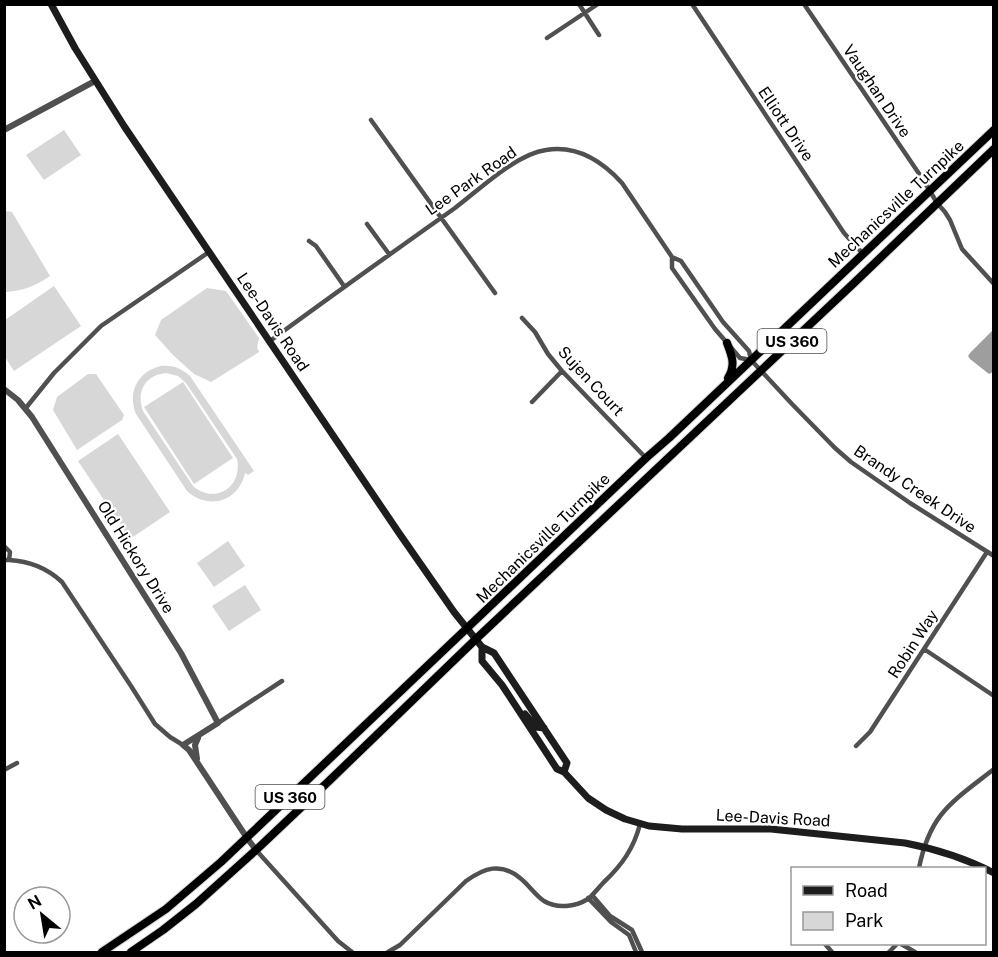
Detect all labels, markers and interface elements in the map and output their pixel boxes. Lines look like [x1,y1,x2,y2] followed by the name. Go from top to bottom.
[839,41,915,141] street label: Vaughan Drive
[754,83,818,165] street label: Elliott Drive
[824,136,968,272] street label: Mechanicsville Turnpike
[422,143,520,219] street label: Lee Park Road
[233,269,313,375] street label: Lee-Davis Road
[758,329,826,353] road number: US 360
[554,342,628,420] street label: Sujen Court
[850,441,980,537] street label: Brandy Creek Drive
[472,469,614,607] street label: Mechanicsville Turnpike
[94,497,178,617] street label: Old Hickory Drive
[884,606,942,682] street label: Robin Way
[256,785,324,809] road number: US 360
[715,806,831,830] street label: Lee-Davis Road
[791,867,986,945] legend
[845,880,888,901] text: Road
[12,885,72,945] north arrow
[25,891,45,914] text: N
[845,910,883,931] text: Park

